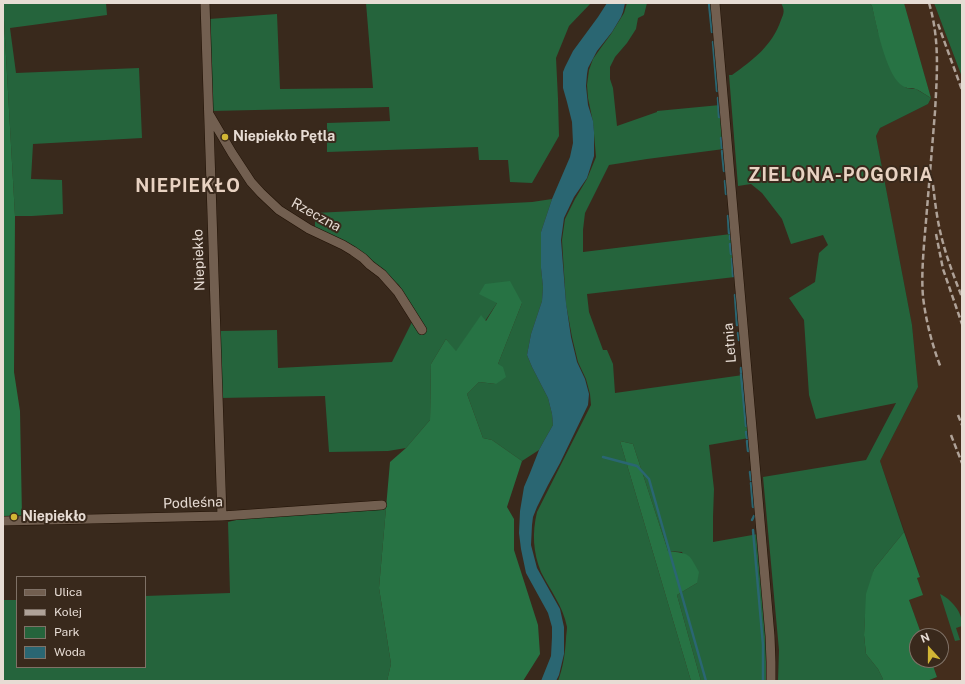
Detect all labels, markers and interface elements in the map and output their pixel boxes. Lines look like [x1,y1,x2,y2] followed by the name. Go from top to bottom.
[233,129,335,145] place label: Niepiekło Pętla
[220,132,230,142] marker: Niepiekło Pętla
[748,164,934,186] district label: ZIELONA-POGORIA
[135,175,241,197] district label: NIEPIEKŁO
[288,195,344,235] street label: Rzeczna
[190,229,208,291] street label: Niepiekło
[720,322,740,364] street label: Letnia
[163,494,223,512] street label: Podleśna
[22,509,86,525] place label: Niepiekło
[9,512,19,522] marker: Niepiekło
[16,576,146,668] legend
[54,585,82,599] text: Ulica
[54,605,82,619] text: Kolej
[54,625,80,639] text: Park
[909,628,949,668] north arrow
[919,631,931,645] text: N
[54,645,85,659] text: Woda

